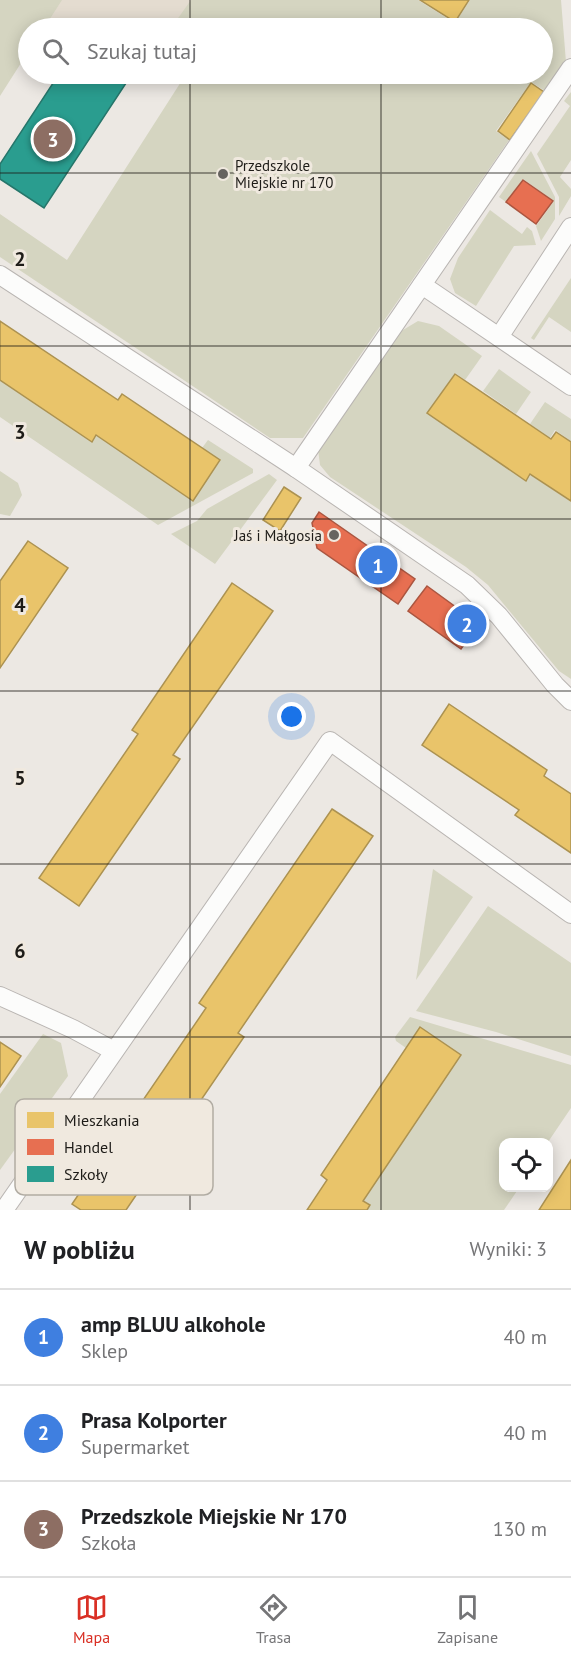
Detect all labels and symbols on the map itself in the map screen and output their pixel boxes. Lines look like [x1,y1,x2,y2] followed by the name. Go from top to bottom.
[34,116,72,162] pin: 3
[235,156,334,192] place label: Przedszkole Miejskie nr 170
[216,167,230,181] marker: Przedszkole Miejskie nr 170
[14,246,26,272] text: 2
[14,419,26,445] text: 3
[233,526,322,545] place label: Jaś i Małgosia
[327,528,341,542] marker: Jaś i Małgosia
[358,542,398,588] pin: 1
[14,592,26,618] text: 4
[448,602,486,646] pin: 2
[277,702,306,731] your location
[14,765,26,791] text: 5
[14,938,26,964] text: 6
[15,1099,213,1195] legend
[64,1110,140,1130] text: Mieszkania
[64,1137,113,1157] text: Handel
[64,1164,108,1184] text: Szkoły

